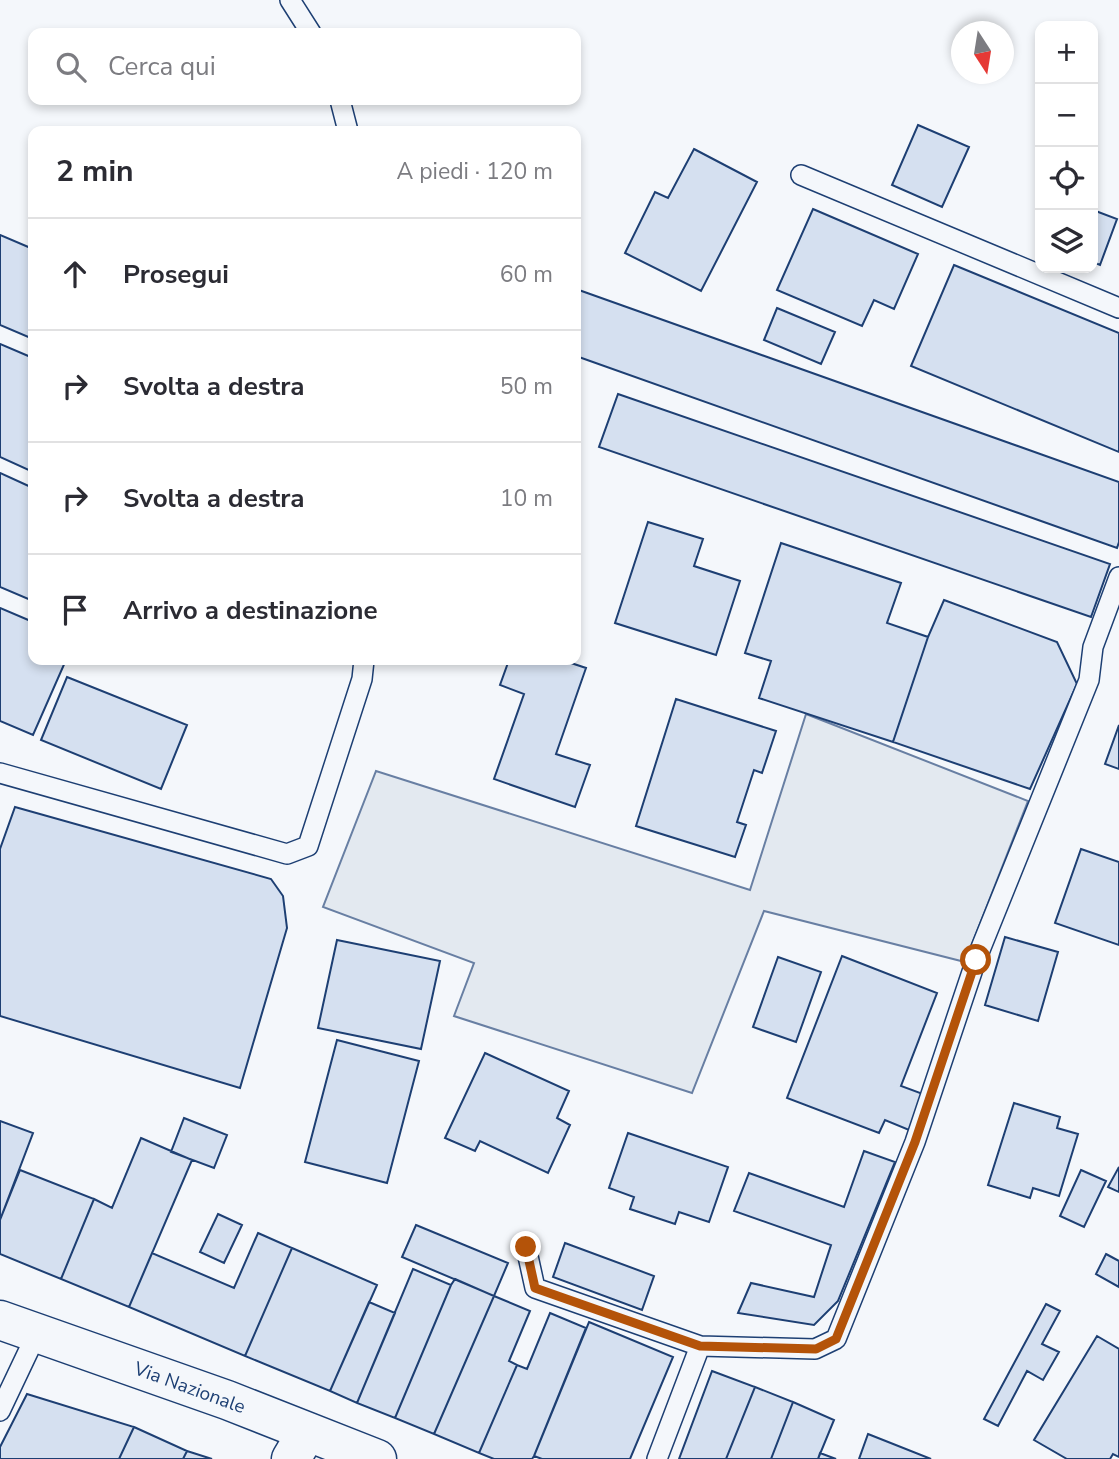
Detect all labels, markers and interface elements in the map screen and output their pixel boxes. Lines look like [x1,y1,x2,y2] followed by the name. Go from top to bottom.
[951,21,1014,84] north arrow
[1035,21,1098,273] map controls
[1035,21,1098,84] button: +
[28,28,581,105] search box
[52,48,90,86] icon: search
[108,49,216,84] text: Cerca qui
[1035,84,1098,147] button: −
[1035,147,1098,210] button: locate
[56,151,134,192] text: 2 min
[397,156,553,187] text: A piedi · 120 m
[1035,210,1098,273] button: layers
[56,255,94,293] icon: ahead
[123,257,229,292] text: Prosegui
[500,259,553,290] text: 60 m
[56,367,94,405] icon: right
[123,369,305,404] text: Svolta a destra
[500,371,553,402] text: 50 m
[56,479,94,517] icon: right
[123,481,305,516] text: Svolta a destra
[500,483,553,514] text: 10 m
[56,591,94,629] icon: arrive
[123,593,378,628] text: Arrivo a destinazione
[960,944,991,975] route start
[510,1231,541,1262] route end
[129,1355,249,1420] street label: Via Nazionale

